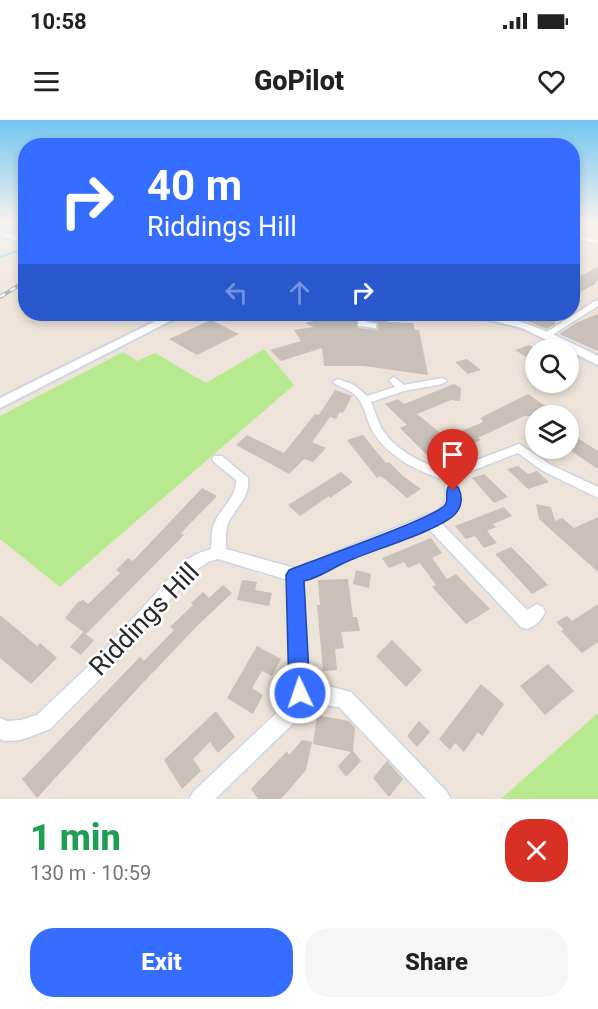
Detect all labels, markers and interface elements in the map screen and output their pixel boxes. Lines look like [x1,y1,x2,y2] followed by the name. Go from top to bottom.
[30,9,87,34] text: 10:58
[30,65,63,98] icon: menu
[254,65,344,97] text: GoPilot
[535,65,568,98] icon: heart
[147,161,242,210] text: 40 m
[48,162,126,240] icon: right
[147,211,297,243] text: Riddings Hill
[220,276,253,309] icon: left
[283,276,316,309] icon: ahead
[346,276,379,309] icon: right
[525,339,579,459] map controls
[525,339,579,393] button: search
[525,405,579,459] button: layers
[427,429,478,491] pin
[436,438,469,471] icon: arrive
[83,557,205,681] street label: Riddings Hill
[268,661,332,725] position arrow
[30,817,121,859] text: 1 min
[505,819,568,882] button: close
[30,861,151,885] text: 130 m · 10:59
[30,928,293,997] button: Exit
[305,928,568,997] button: Share

